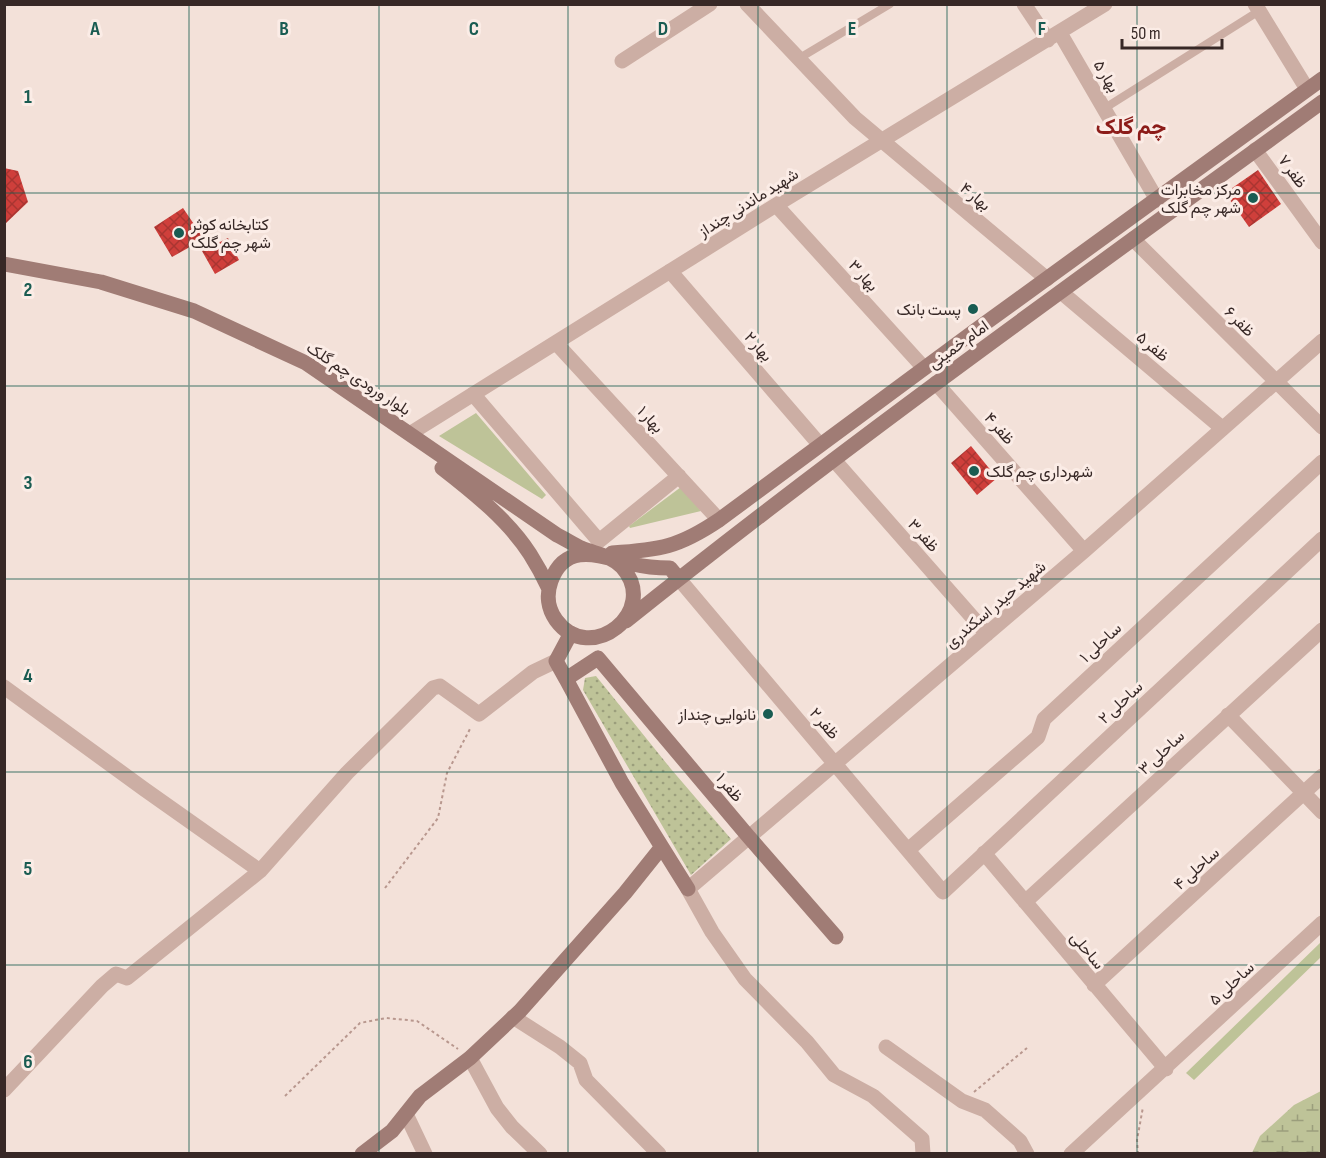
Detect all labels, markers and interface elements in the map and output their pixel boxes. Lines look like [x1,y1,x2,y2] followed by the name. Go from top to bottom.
[1122,12,1222,50] scale bar
[89,17,100,41] text: A
[279,17,289,41] text: B
[469,17,479,41] text: C
[658,17,668,41] text: D
[848,17,856,41] text: E
[1038,17,1046,41] text: F
[1131,23,1161,44] text: 50 m
[1089,57,1123,96] street label: بهار ۵
[24,85,32,109] text: 1
[1096,114,1166,142] district label: چم گلک
[1273,152,1310,192] street label: ظفر ۷
[694,165,803,243] street label: شهید ماندنی چنداز
[956,179,994,215] street label: بهار ۴
[1161,181,1241,219] place label: مرکز مخابرات شهر چم گلک
[1246,191,1260,205] marker: مرکز مخابرات شهر چم گلک
[190,216,271,254] place label: کتابخانه کوثر شهر چم گلک
[172,226,186,240] marker: کتابخانه کوثر شهر چم گلک
[844,256,882,296] street label: بهار ۳
[24,278,32,302] text: 2
[897,301,961,321] place label: پست بانک
[966,302,980,316] marker: پست بانک
[1220,303,1258,341] street label: ظفر ۶
[925,317,993,373] street label: امام خمینی
[740,328,776,366] street label: بهار ۲
[1132,328,1172,366] street label: ظفر ۵
[302,339,414,421] street label: بلوار ورودی چم گلک
[633,403,667,437] street label: بهار ۱
[980,409,1018,449] street label: ظفر ۴
[986,463,1093,483] place label: شهرداری چم گلک
[967,464,981,478] marker: شهرداری چم گلک
[24,471,33,495] text: 3
[903,516,942,556] street label: ظفر ۳
[942,557,1050,653] street label: شهید حیدر اسکندری
[1076,619,1126,667] street label: ساحلی ۱
[23,664,33,688] text: 4
[1095,678,1147,728] street label: ساحلی ۲
[805,704,843,744] street label: ظفر ۲
[677,706,756,726] place label: نانوایی چنداز
[761,707,775,721] marker: نانوایی چنداز
[1135,727,1189,779] street label: ساحلی ۳
[711,770,746,806] street label: ظفر ۱
[1170,844,1224,894] street label: ساحلی ۴
[24,857,33,881] text: 5
[1066,928,1108,974] street label: ساحلی
[1205,958,1259,1010] street label: ساحلی ۵
[23,1050,33,1074] text: 6

